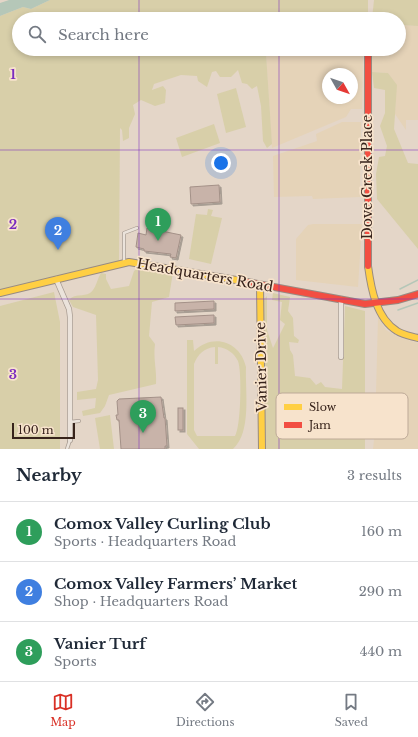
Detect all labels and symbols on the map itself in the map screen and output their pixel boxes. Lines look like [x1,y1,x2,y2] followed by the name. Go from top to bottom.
[10,66,16,83] text: 1
[322,68,358,104] north arrow
[358,114,376,240] street label: Dove Creek Place
[211,153,231,173] your location
[145,208,171,241] pin: 1
[9,216,17,233] text: 2
[45,217,71,250] pin: 2
[135,254,275,296] street label: Headquarters Road
[251,322,271,413] street label: Vanier Drive
[9,366,17,383] text: 3
[276,393,408,439] legend
[130,400,156,433] pin: 3
[309,400,337,414] text: Slow
[307,418,331,432] text: Jam
[12,421,75,440] scale bar

